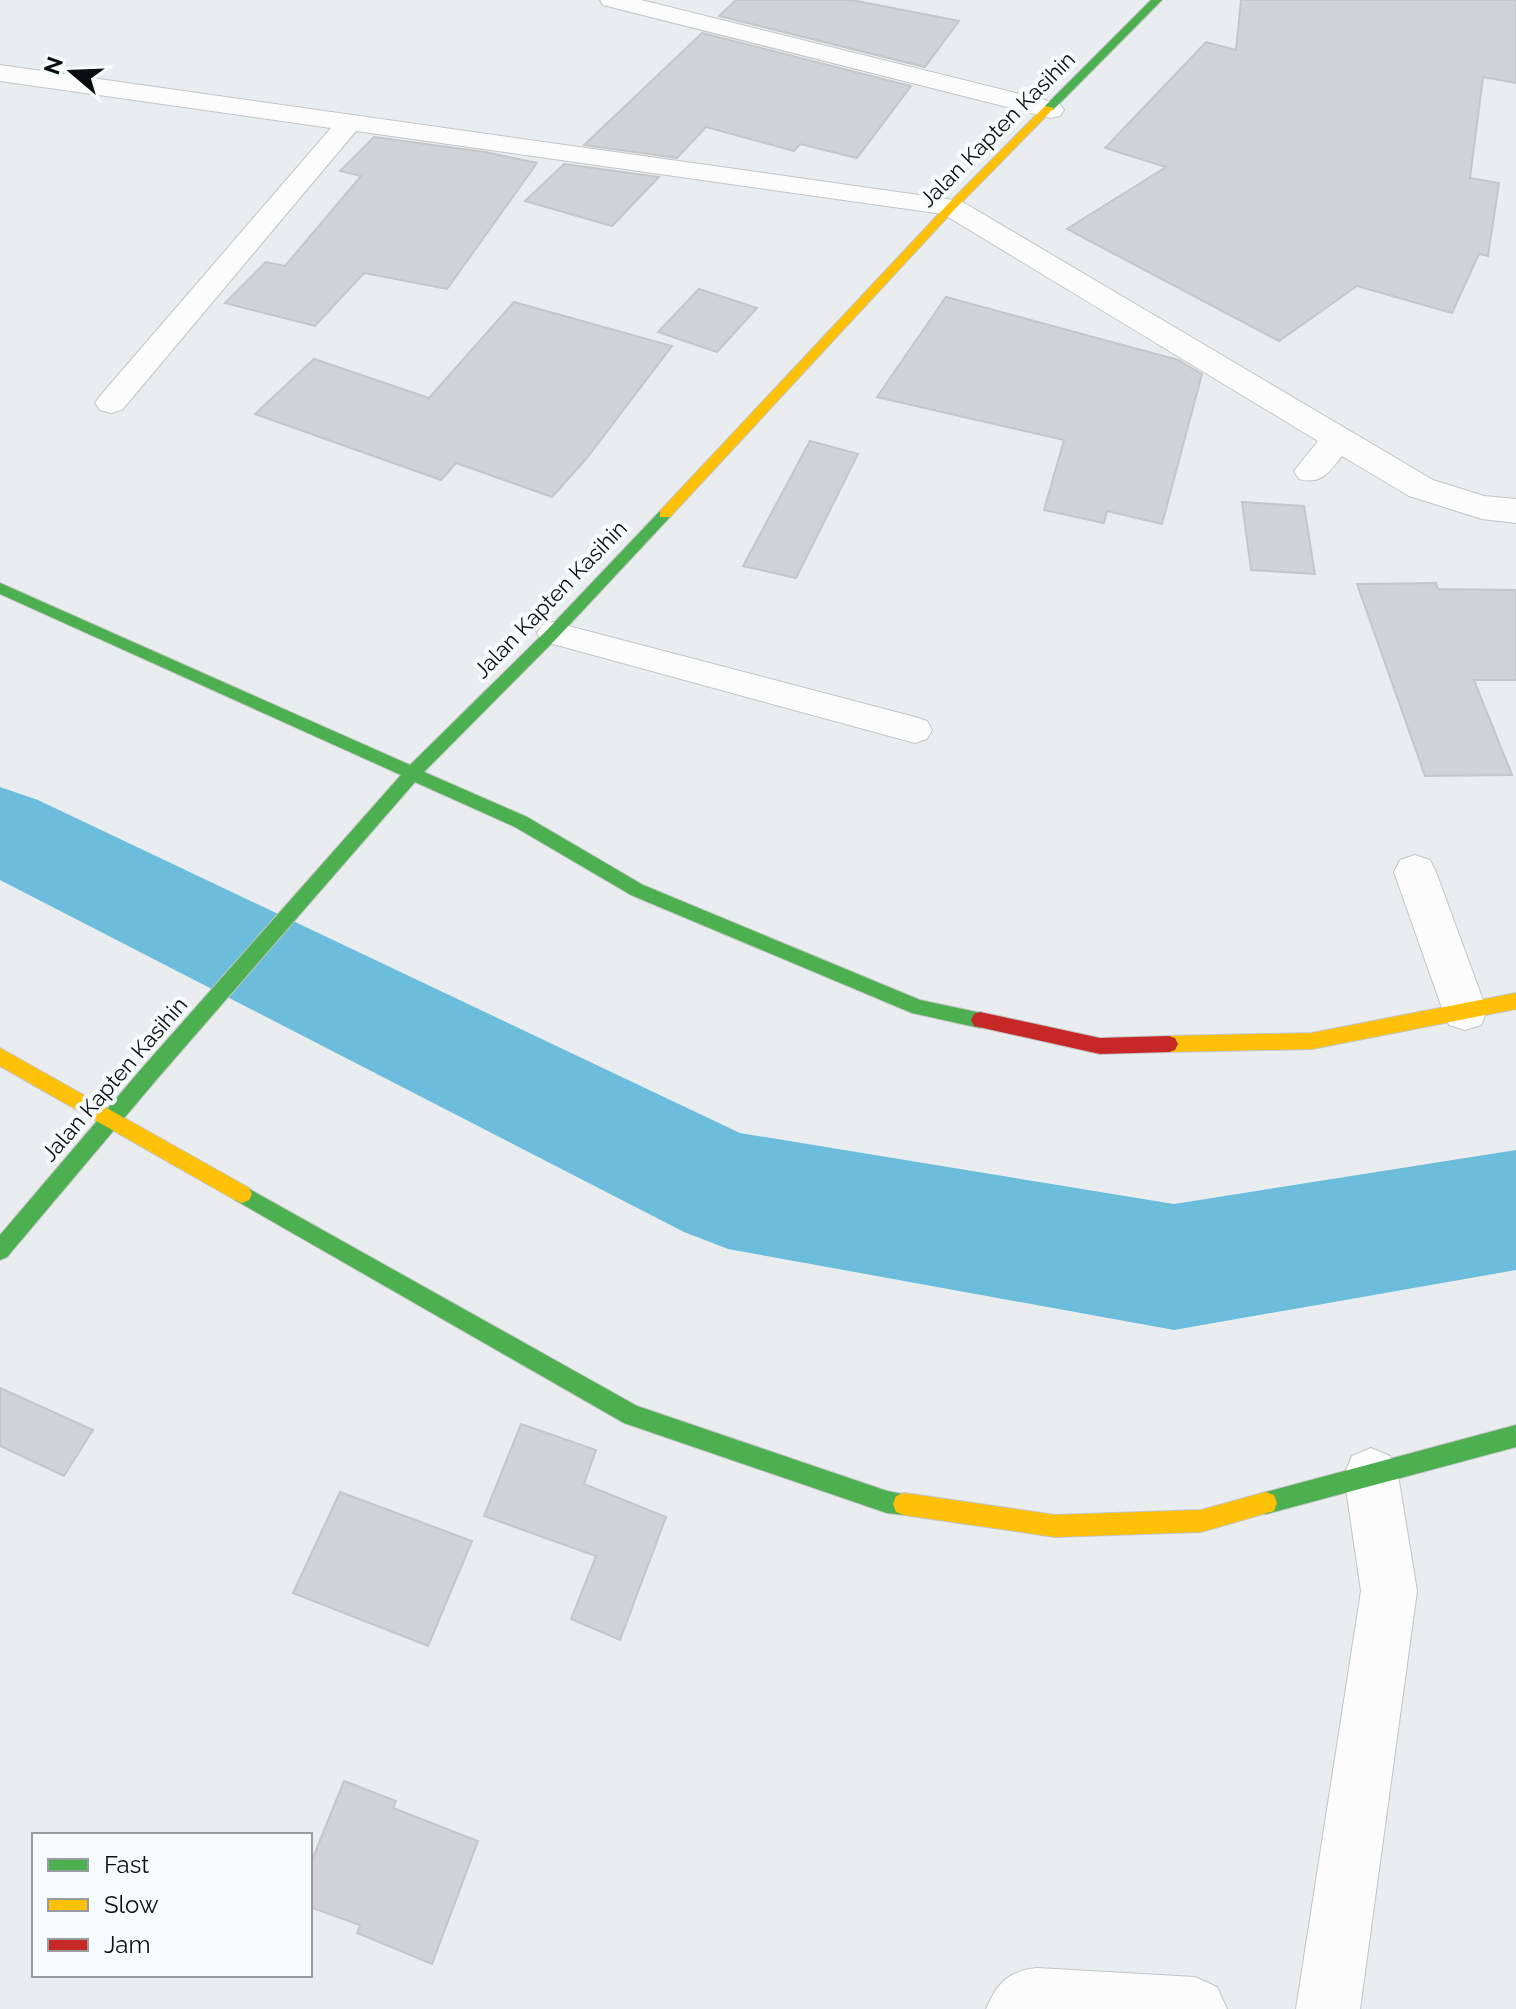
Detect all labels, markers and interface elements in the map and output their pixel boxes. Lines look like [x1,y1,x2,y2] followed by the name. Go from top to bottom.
[32,32,112,112] north arrow
[914,46,1080,212] street label: Jalan Kapten Kasihin
[38,53,68,78] text: N
[468,515,632,683] street label: Jalan Kapten Kasihin
[36,992,192,1166] street label: Jalan Kapten Kasihin
[32,1833,312,1977] legend
[104,1850,149,1879] text: Fast
[104,1890,159,1919] text: Slow
[104,1930,150,1959] text: Jam

